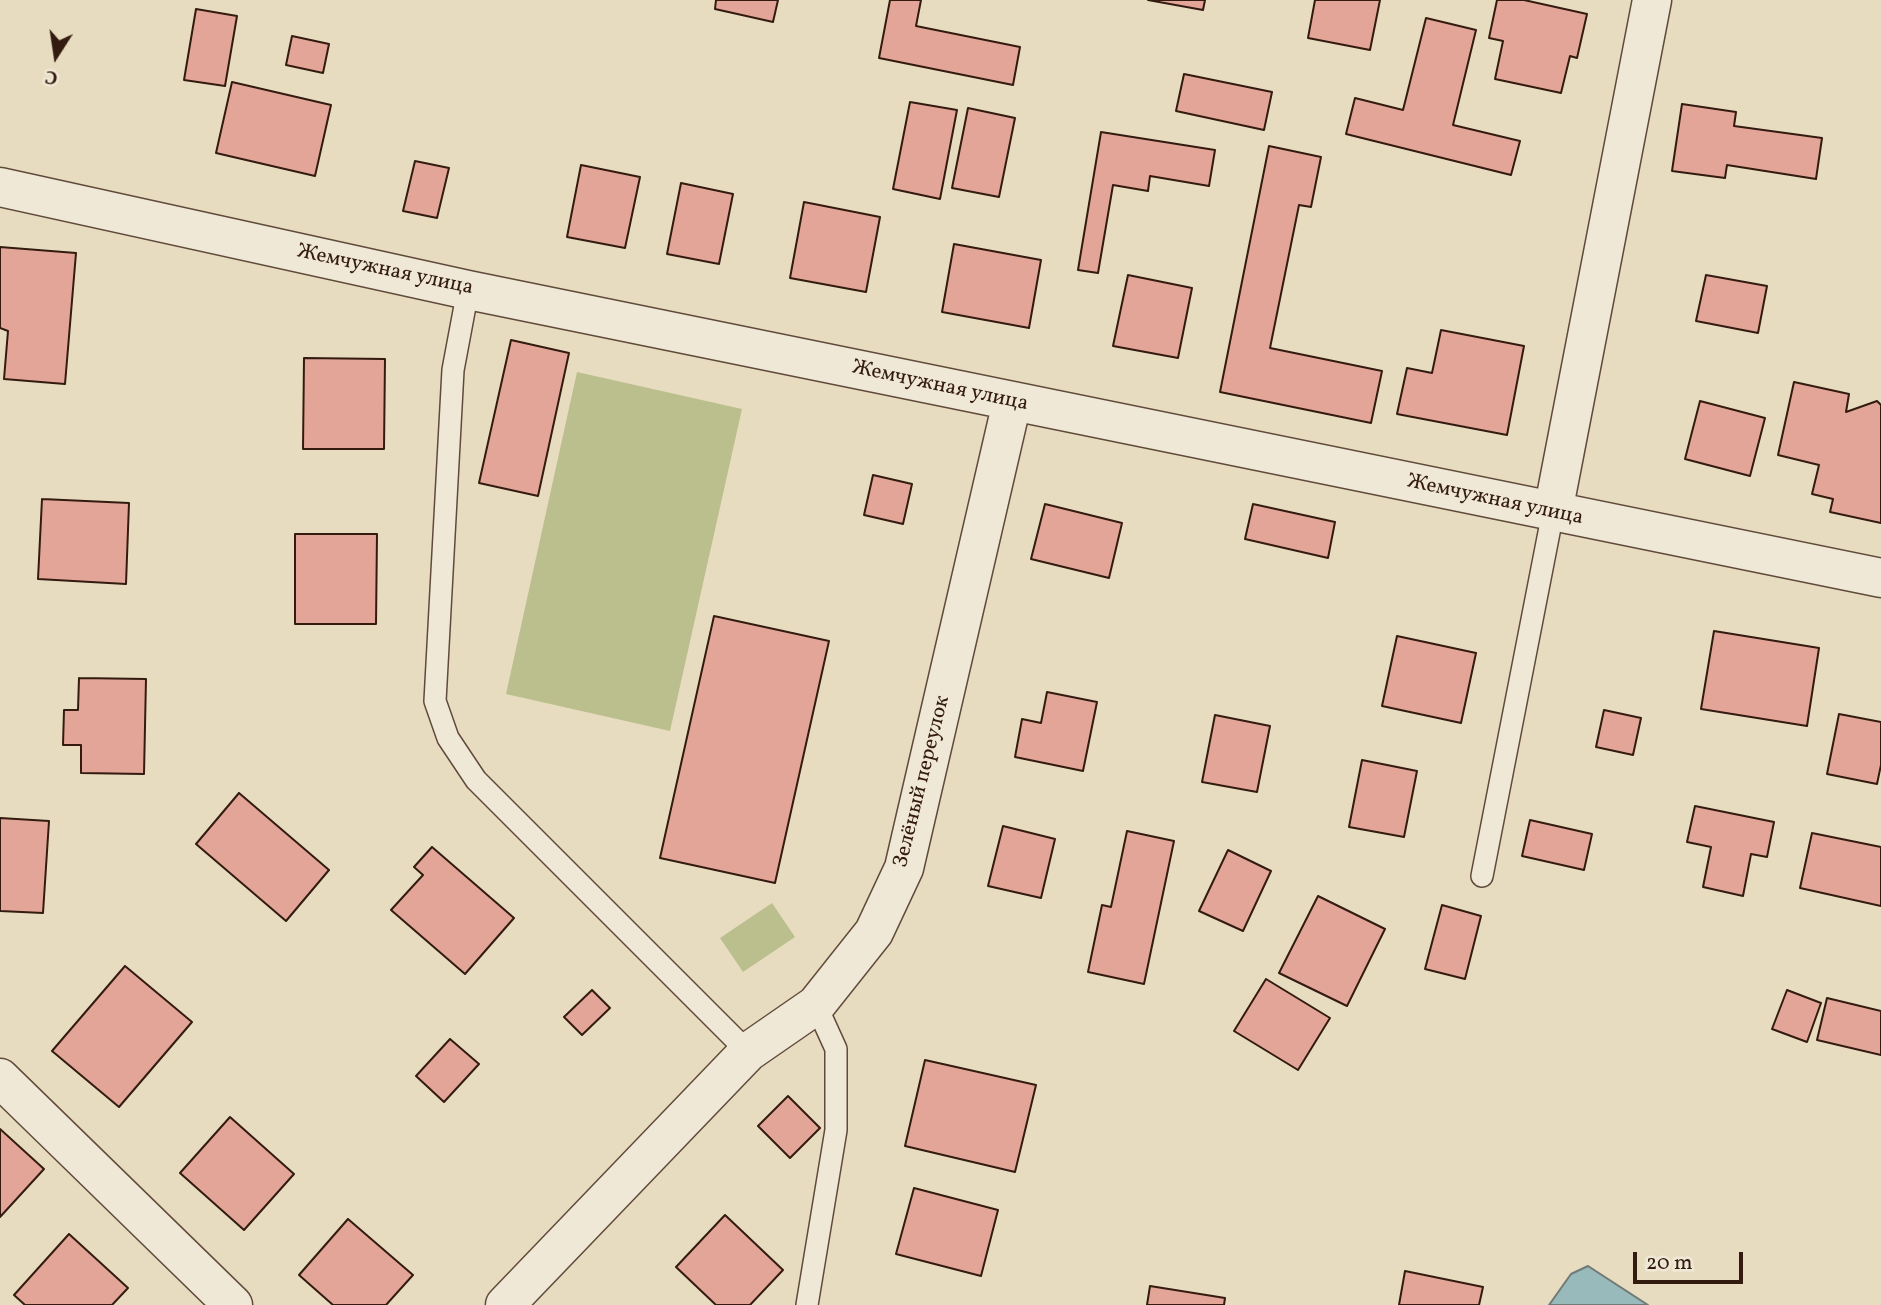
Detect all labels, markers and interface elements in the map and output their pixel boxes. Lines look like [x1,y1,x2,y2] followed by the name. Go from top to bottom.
[21,21,91,91] north arrow
[43,63,60,91] text: С
[295,240,475,302] street label: Жемчужная улица
[850,356,1030,418] street label: Жемчужная улица
[1405,470,1585,532] street label: Жемчужная улица
[889,693,957,871] street label: Зелёный переулок
[1636,1238,1746,1282] scale bar
[1646,1249,1692,1278] text: 20 m

